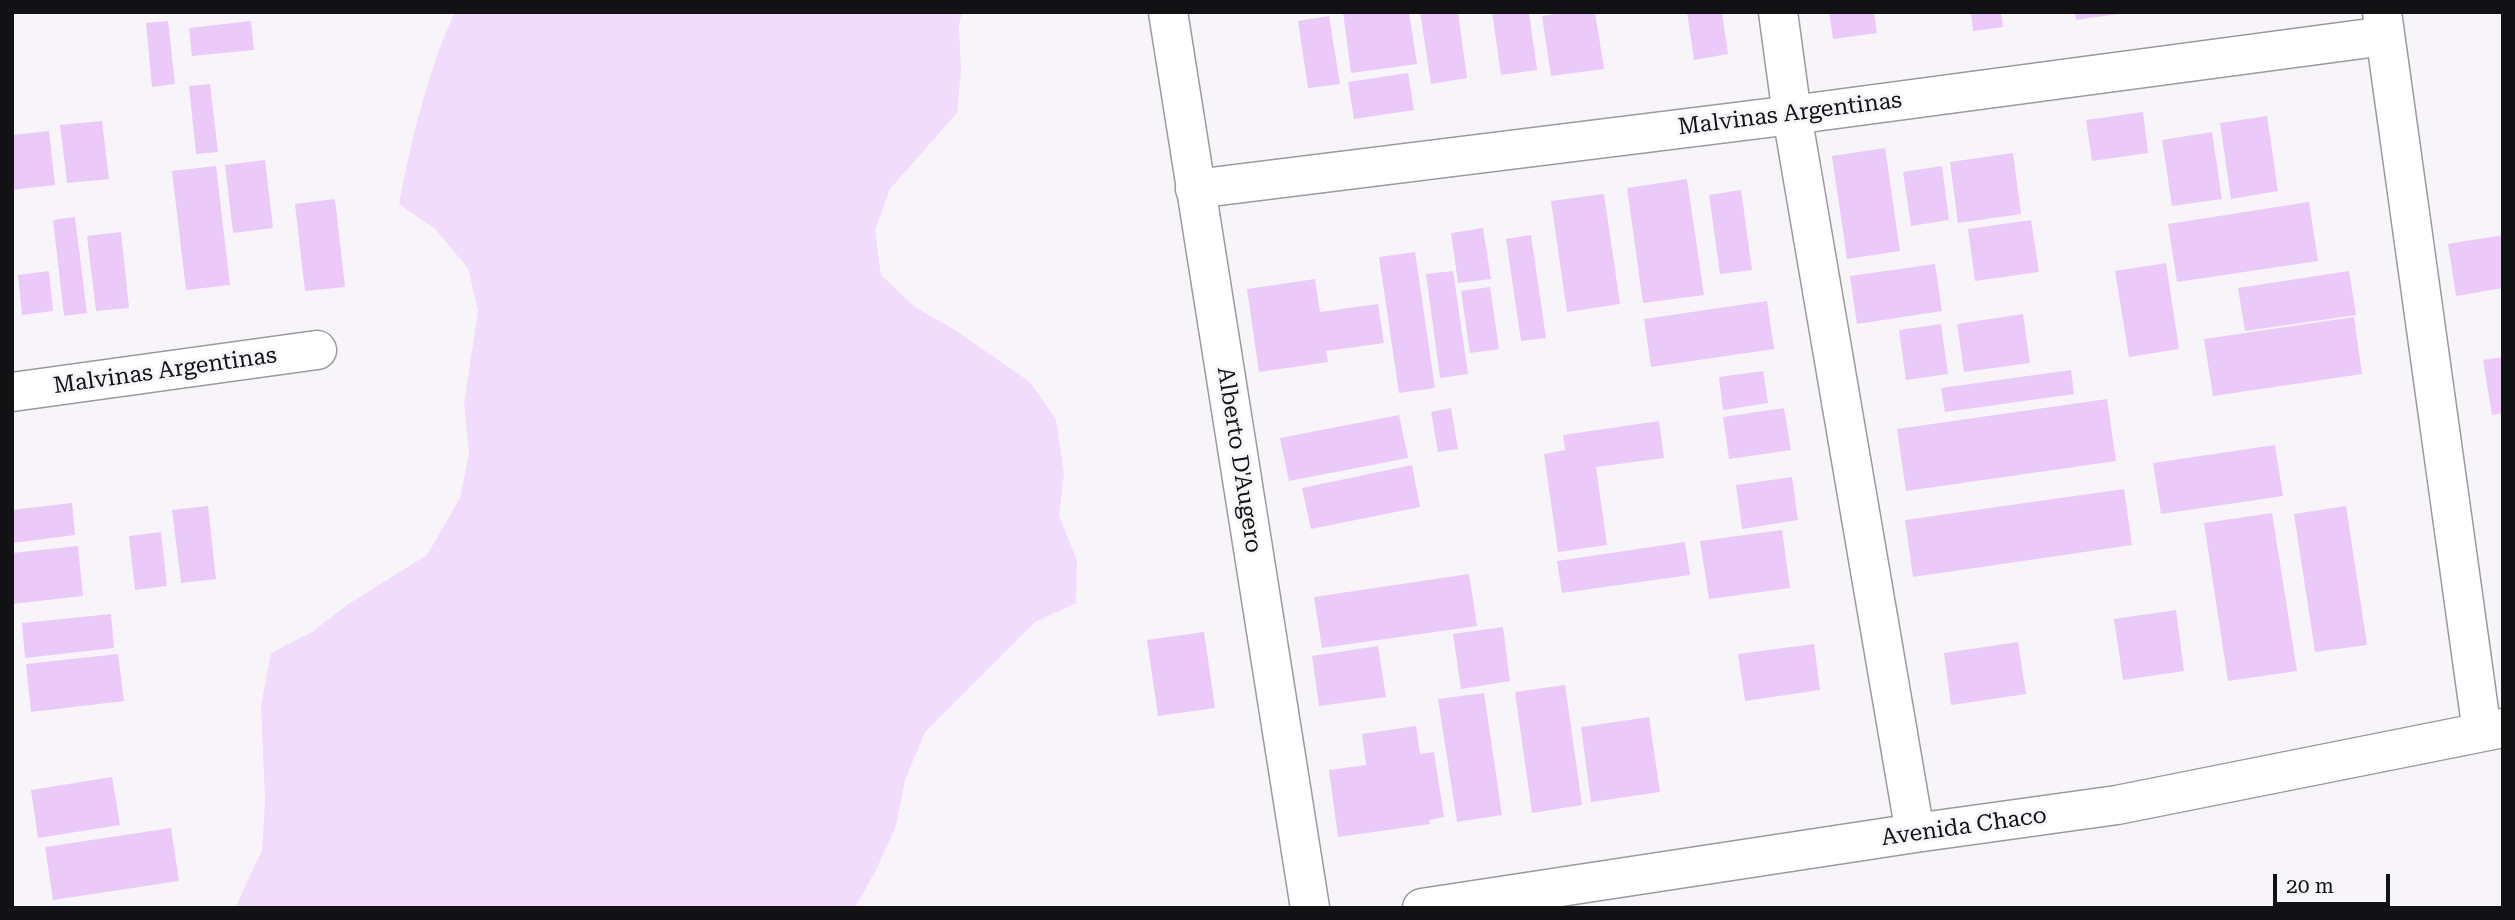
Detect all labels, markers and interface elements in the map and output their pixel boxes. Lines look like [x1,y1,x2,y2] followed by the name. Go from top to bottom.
[1677,87,1903,141] street label: Malvinas Argentinas
[52,342,278,400] street label: Malvinas Argentinas
[1211,365,1267,555] street label: Alberto D'Augero
[1880,802,2048,852] street label: Avenida Chaco
[2277,860,2394,904] scale bar
[2286,874,2334,898] text: 20 m

